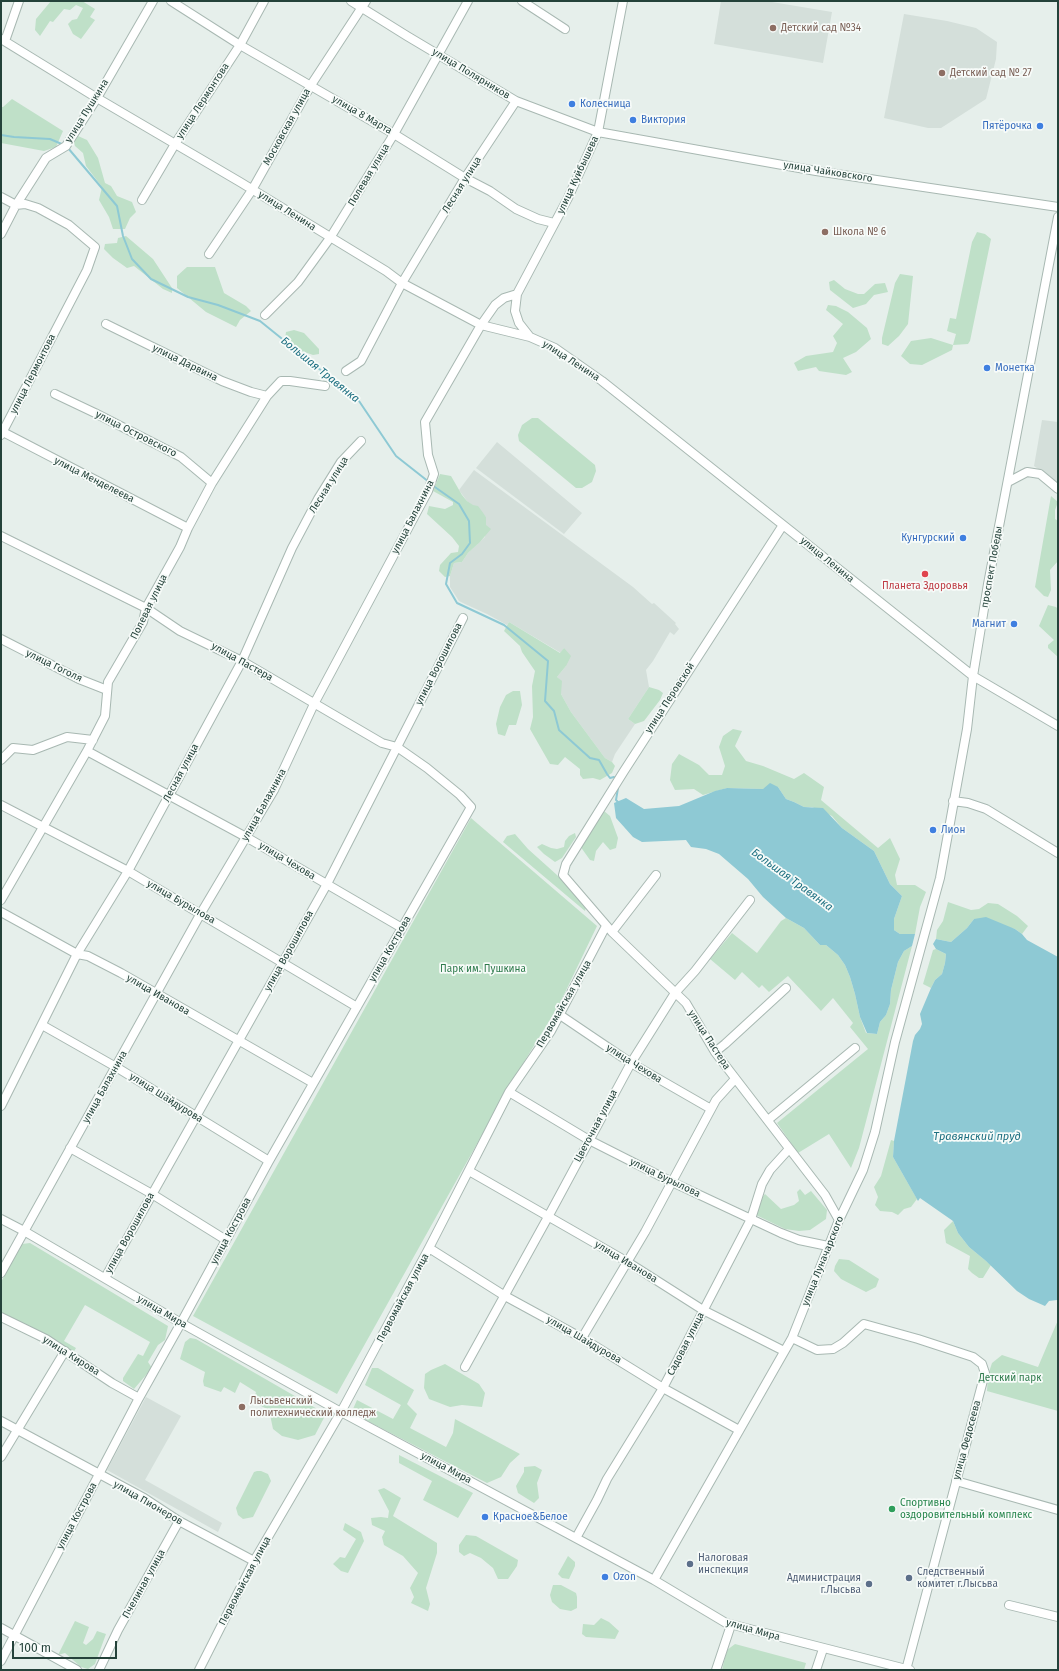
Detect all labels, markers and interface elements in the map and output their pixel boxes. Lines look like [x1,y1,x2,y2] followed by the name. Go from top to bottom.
[781,22,861,34] place label: Детский сад №34
[768,23,778,33] marker: Детский сад №34
[430,46,512,102] street label: улица Полярников
[174,61,232,141] street label: улица Лермонтова
[950,67,1032,79] place label: Детский сад № 27
[937,68,947,78] marker: Детский сад № 27
[63,77,111,145] street label: улица Пушкина
[261,86,313,168] street label: Московская улица
[330,93,394,137] street label: улица 8 Марта
[580,98,631,110] place label: Колесница
[567,99,577,109] marker: Колесница
[641,114,686,126] place label: Виктория
[628,115,638,125] marker: Виктория
[982,120,1032,132] place label: Пятёрочка
[1035,121,1045,131] marker: Пятёрочка
[555,134,601,216] street label: улица Куйбышева
[346,142,392,208] street label: Полевая улица
[440,155,484,215] street label: Лесная улица
[783,159,873,185] street label: улица Чайковского
[256,188,318,234] street label: улица Ленина
[833,226,886,238] place label: Школа № 6
[820,227,830,237] marker: Школа № 6
[8,332,58,416] street label: улица Лермонтова
[278,334,362,406] water label: Большая Травянка
[540,338,602,384] street label: улица Ленина
[150,342,220,384] street label: улица Дарвина
[995,362,1035,374] place label: Монетка
[982,363,992,373] marker: Монетка
[93,408,179,460] street label: улица Островского
[52,455,136,505] street label: улица Менделеева
[307,455,351,515] street label: Лесная улица
[389,478,437,556] street label: улица Балахнина
[979,525,1005,609] street label: проспект Победы
[901,532,955,544] place label: Кунгурский
[958,533,968,543] marker: Кунгурский
[798,535,856,585] street label: улица Ленина
[920,569,930,579] marker: Планета Здоровья
[128,573,170,641] street label: Полевая улица
[882,580,968,592] place label: Планета Здоровья
[972,618,1006,630] place label: Магнит
[1009,619,1019,629] marker: Магнит
[413,621,465,707] street label: улица Ворошилова
[209,640,275,684] street label: улица Пастера
[24,647,84,685] street label: улица Гоголя
[643,660,697,736] street label: улица Перовской
[161,742,201,804] street label: Лесная улица
[239,767,289,843] street label: улица Балахнина
[941,824,965,836] place label: Лион
[928,825,938,835] marker: Лион
[257,839,317,883] street label: улица Чехова
[749,846,835,914] water label: Большая Травянка
[145,878,217,926] street label: улица Бурылова
[262,908,316,994] street label: улица Ворошилова
[366,914,414,984] street label: улица Кострова
[534,958,594,1050] street label: Первомайская улица
[440,963,526,975] park label: Парк им. Пушкина
[124,972,192,1018] street label: улица Иванова
[685,1008,733,1072] street label: улица Пастера
[604,1042,664,1086] street label: улица Чехова
[80,1049,130,1125] street label: улица Балахнина
[127,1071,205,1125] street label: улица Шайдурова
[572,1088,620,1164] street label: Цветочная улица
[933,1130,1021,1144] water label: Травянский пруд
[628,1156,702,1200] street label: улица Бурылова
[103,1190,157,1276] street label: улица Ворошилова
[208,1195,254,1267] street label: улица Кострова
[799,1214,847,1308] street label: улица Луначарского
[592,1239,660,1285] street label: улица Иванова
[374,1251,432,1345] street label: Первомайская улица
[135,1293,189,1331] street label: улица Мира
[665,1310,707,1378] street label: Садовая улица
[544,1314,624,1366] street label: улица Шайдурова
[40,1334,102,1378] street label: улица Кирова
[979,1372,1041,1384] park label: Детский парк
[250,1395,376,1418] place label: Лысьвенский политехнический колледж
[951,1399,983,1481] street label: улица Федосеева
[237,1402,247,1412] marker: Лысьвенский политехнический колледж
[419,1450,473,1486] street label: улица Мира
[111,1478,185,1528] street label: улица Пионеров
[54,1480,100,1552] street label: улица Кострова
[900,1497,1032,1520] place label: Спортивно оздоровительный комплекс
[887,1504,897,1514] marker: Спортивно оздоровительный комплекс
[493,1511,568,1523] place label: Красное&Белое
[480,1512,490,1522] marker: Красное&Белое
[216,1534,274,1628] street label: Первомайская улица
[120,1548,168,1620] street label: Пчелиная улица
[698,1552,749,1576] place label: Налоговая инспекция
[685,1559,695,1569] marker: Налоговая инспекция
[917,1566,998,1590] place label: Следственный комитет г.Лысьва
[613,1571,636,1583] place label: Ozon
[600,1572,610,1582] marker: Ozon
[787,1572,861,1596] place label: Администрация г.Лысьва
[904,1573,914,1583] marker: Следственный комитет г.Лысьва
[864,1579,874,1589] marker: Администрация г.Лысьва
[725,1617,781,1643] street label: улица Мира
[14,1633,119,1659] scale bar
[19,1641,51,1655] text: 100 m

